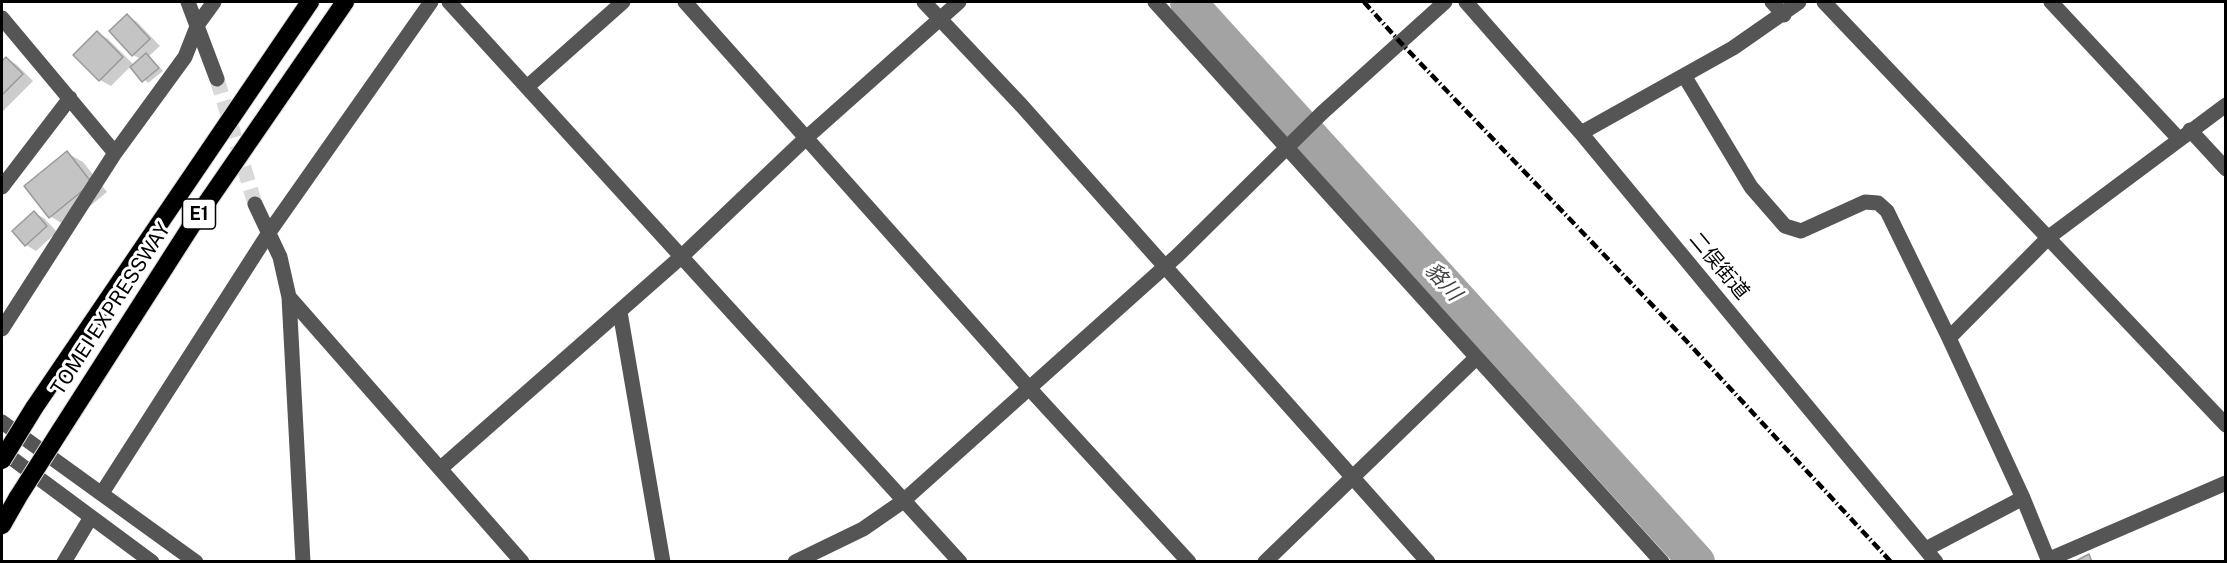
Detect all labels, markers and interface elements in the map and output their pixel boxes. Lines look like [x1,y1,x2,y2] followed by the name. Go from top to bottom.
[182,199,216,229] road number: E1
[46,218,176,400] street label: TOMEI EXPRESSWAY
[1684,228,1754,304] street label: 二俣街道
[1420,258,1466,306] water label: 貉川

